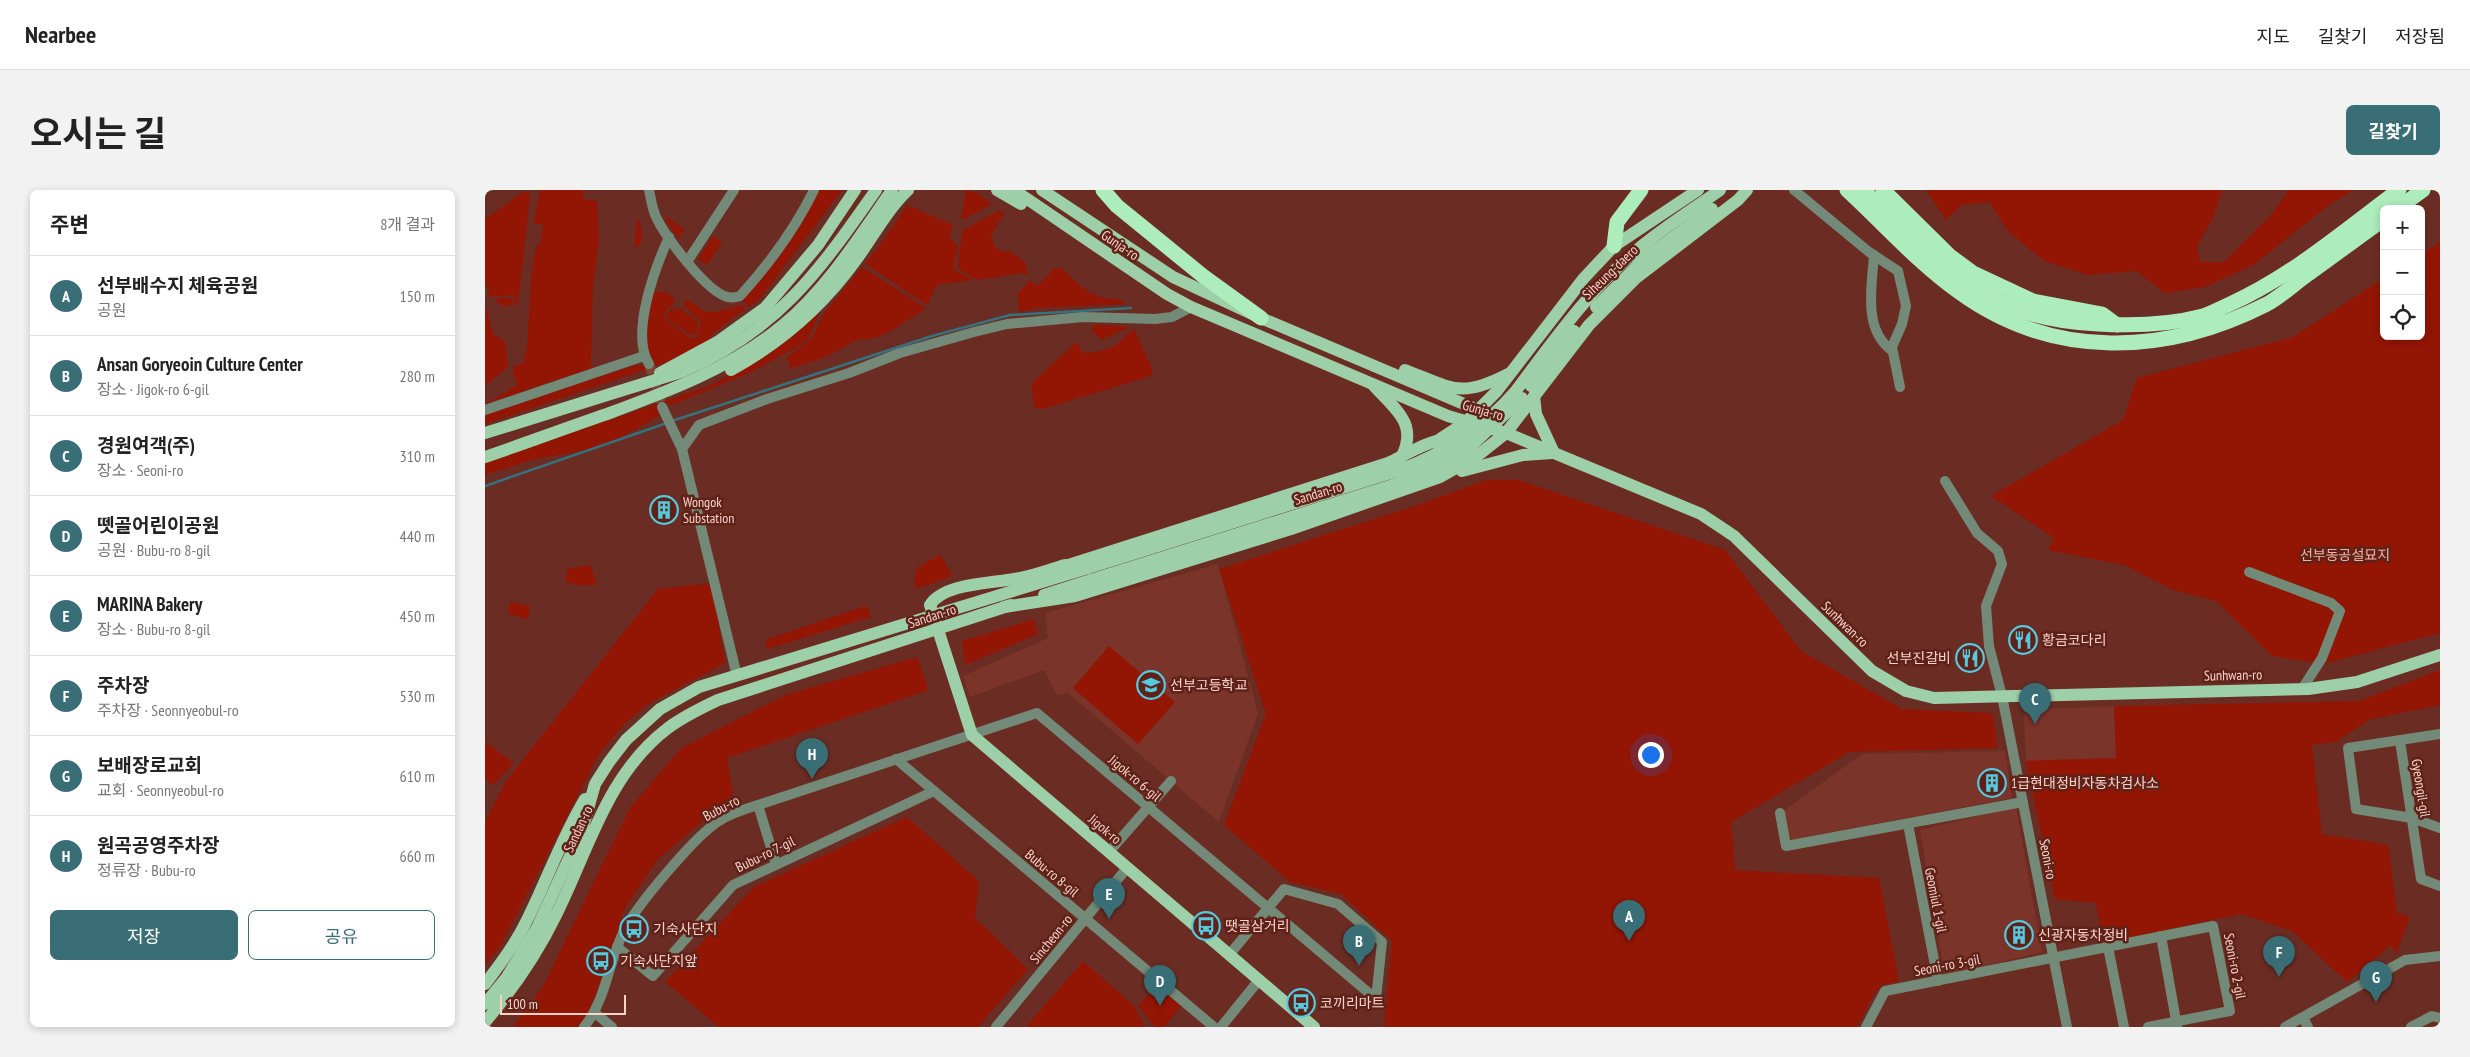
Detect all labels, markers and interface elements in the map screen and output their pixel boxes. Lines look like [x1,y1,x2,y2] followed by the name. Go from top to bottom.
[25,19,96,50] text: Nearbee
[2257,25,2290,48] text: 지도
[2318,25,2367,48] text: 길찾기
[2395,25,2445,48] text: 저장됨
[2346,105,2440,155] button: 길찾기
[30,110,166,156] text: 오시는 길
[2380,205,2425,340] map controls
[2380,205,2425,250] button: +
[50,211,89,238] text: 주변
[380,214,435,234] text: 8개 결과
[1098,226,1142,264] street label: Gunja-ro
[1578,241,1642,303] street label: Siheung-daero
[2380,250,2425,295] button: −
[97,273,258,297] text: 선부배수지 체육공원
[62,286,70,306] text: A
[400,286,435,306] text: 150 m
[2380,295,2425,340] button: locate
[97,300,126,320] text: 공원
[97,352,303,376] text: Ansan Goryeoin Culture Center
[62,366,70,386] text: B
[400,366,435,386] text: 280 m
[97,379,209,399] text: 장소 · Jigok-ro 6-gil
[1460,396,1506,424] street label: Gunja-ro
[97,433,195,457] text: 경원여객(주)
[62,446,70,466] text: C
[400,446,435,466] text: 310 m
[97,460,183,480] text: 장소 · Seoni-ro
[1292,477,1344,509] street label: Sandan-ro
[683,493,734,527] place label: Wongok Substation
[649,495,679,525] building icon: Wongok Substation
[97,513,219,537] text: 뗏골어린이공원
[62,526,70,546] text: D
[400,526,435,546] text: 440 m
[97,540,210,560] text: 공원 · Bubu-ro 8-gil
[2300,546,2390,564] park label: 선부동공설묘지
[97,592,202,616] text: MARINA Bakery
[1818,597,1872,651] street label: Sunhwan-ro
[906,600,958,632] street label: Sandan-ro
[63,606,69,626] text: E
[400,606,435,626] text: 450 m
[97,619,210,639] text: 장소 · Bubu-ro 8-gil
[2008,625,2038,655] restaurant icon: 황금코다리
[2042,631,2106,649] place label: 황금코다리
[1955,643,1985,673] restaurant icon: 선부진갈비
[1887,649,1951,667] place label: 선부진갈비
[2204,665,2262,685] street label: Sunhwan-ro
[1136,670,1166,700] school or university icon: 선부고등학교
[97,673,149,697] text: 주차장
[1170,676,1247,694] place label: 선부고등학교
[2019,683,2051,724] pin: C
[63,686,69,706] text: F
[400,686,435,706] text: 530 m
[97,700,239,720] text: 주차장 · Seonnyeobul-ro
[796,738,828,779] pin: H
[1638,742,1664,768] your location
[1104,750,1166,806] street label: Jigok-ro 6-gil
[97,753,202,777] text: 보배장로교회
[2408,758,2435,819] street label: Gyeongil-gil
[62,766,70,786] text: G
[400,766,435,786] text: 610 m
[1977,768,2007,798] building icon: 1급현대정비자동차검사소
[2011,774,2159,792] place label: 1급현대정비자동차검사소
[97,780,224,800] text: 교회 · Seonnyeobul-ro
[700,791,742,825] street label: Bubu-ro
[559,803,597,855] street label: Sandan-ro
[1084,809,1125,848] street label: Jigok-ro
[732,832,798,876] street label: Bubu-ro 7-gil
[97,833,219,857] text: 원곡공영주차장
[2035,837,2061,881] street label: Seoni-ro
[1022,845,1083,901] street label: Bubu-ro 8-gil
[62,846,70,866] text: H
[400,846,435,866] text: 660 m
[97,860,196,880] text: 정류장 · Bubu-ro
[1921,866,1951,935] street label: Geomiul 1-gil
[1093,878,1125,919] pin: E
[1613,900,1645,941] pin: A
[50,910,238,960] button: 저장
[248,910,435,960] button: 공유
[1026,911,1076,967] street label: Sincheon-ro
[1191,911,1221,941] bus stop icon: 땟골삼거리
[619,914,649,944] bus stop icon: 기숙사단지
[1225,917,1289,935] place label: 땟골삼거리
[653,920,717,938] place label: 기숙사단지
[2004,920,2034,950] building icon: 신광자동차정비
[1343,925,1375,966] pin: B
[2038,926,2128,944] place label: 신광자동차정비
[2220,932,2250,1001] street label: Seoni-ro 2-gil
[2263,936,2295,977] pin: F
[586,946,616,976] bus stop icon: 기숙사단지앞
[1913,950,1982,980] street label: Seoni-ro 3-gil
[620,952,697,970] place label: 기숙사단지앞
[2360,961,2392,1002] pin: G
[1144,965,1176,1006] pin: D
[1286,988,1316,1018] bus stop icon: 코끼리마트
[500,992,626,1015] scale bar
[1320,994,1385,1012] place label: 코끼리마트
[507,995,538,1013] text: 100 m

